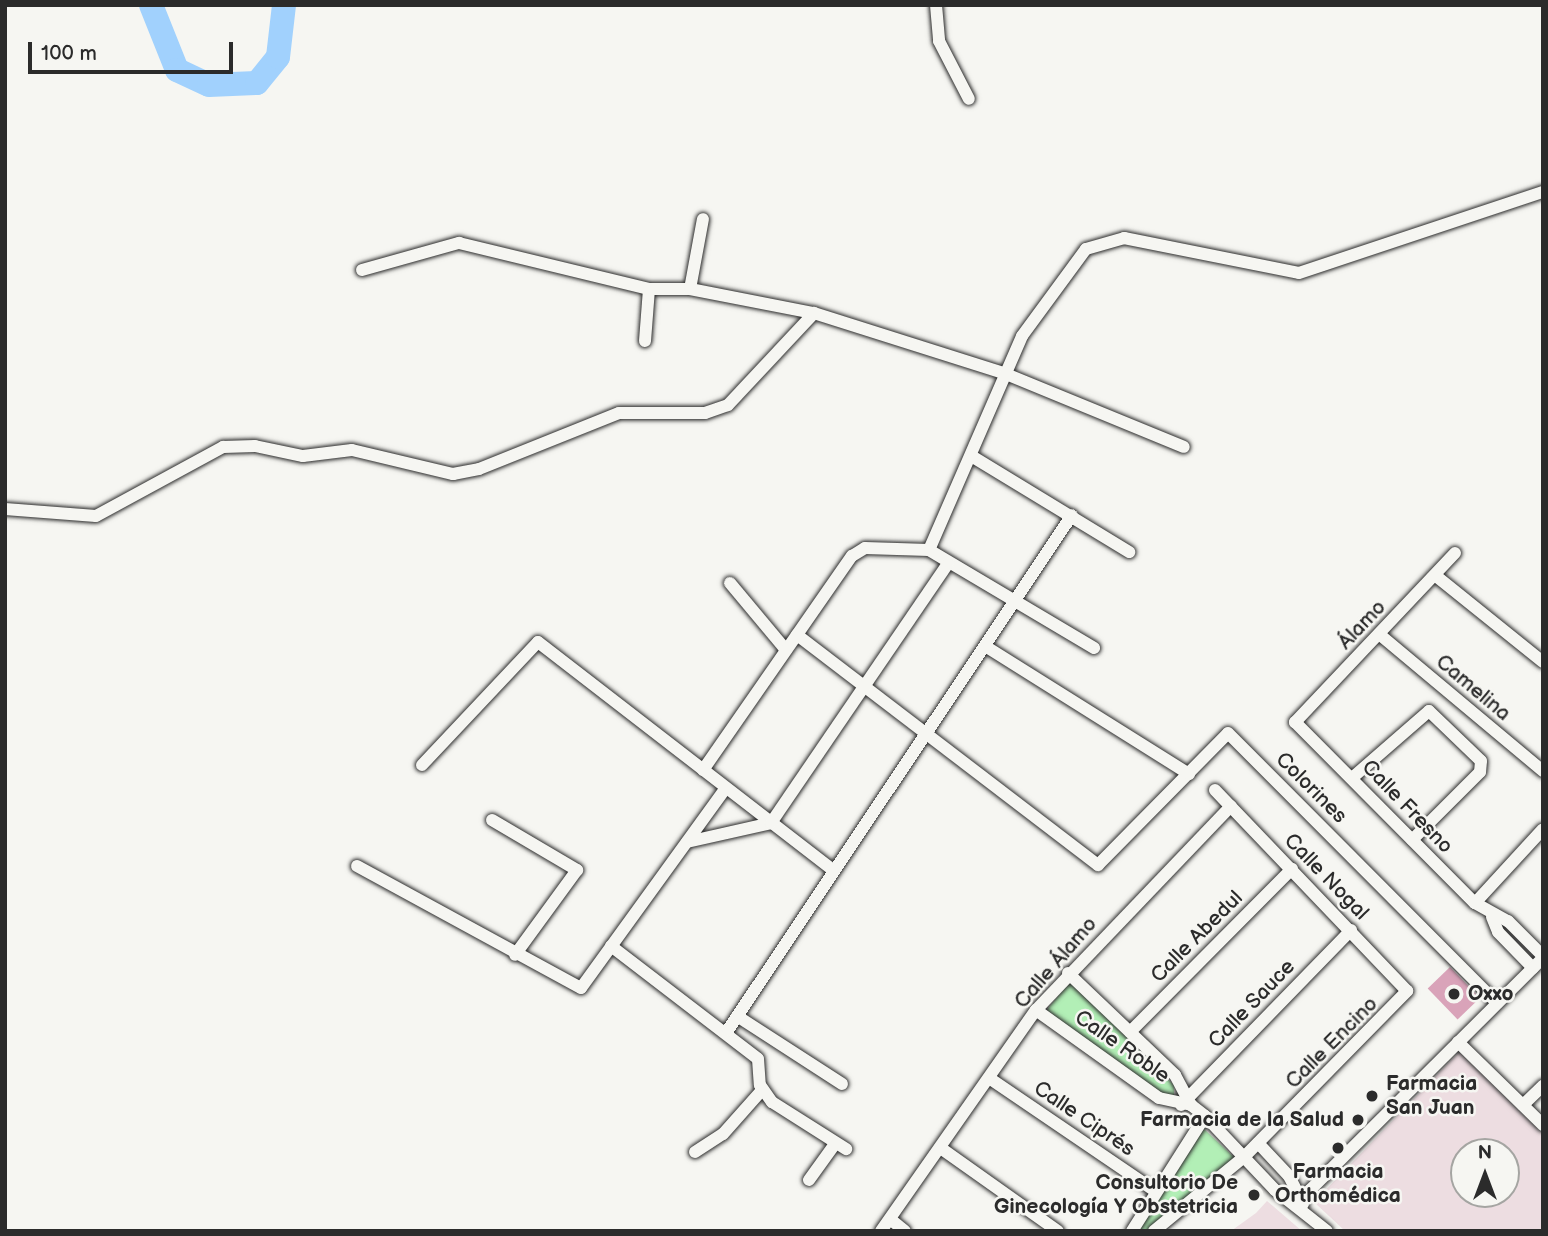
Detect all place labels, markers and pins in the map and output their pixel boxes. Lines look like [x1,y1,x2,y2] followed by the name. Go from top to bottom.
[1468,981,1514,1007] place label: Oxxo
[1446,986,1462,1002] marker: Oxxo
[1386,1071,1477,1121] place label: Farmacia San Juan
[1364,1088,1380,1104] marker: Farmacia San Juan
[1140,1107,1344,1133] place label: Farmacia de la Salud
[1350,1112,1366,1128] marker: Farmacia de la Salud
[1330,1140,1346,1156] marker: Farmacia Orthomédica
[1275,1159,1401,1209] place label: Farmacia Orthomédica
[994,1170,1238,1220] place label: Consultorio De Ginecología Y Obstetricia
[1244,1185,1264,1205] marker: Consultorio De Ginecología Y Obstetricia

